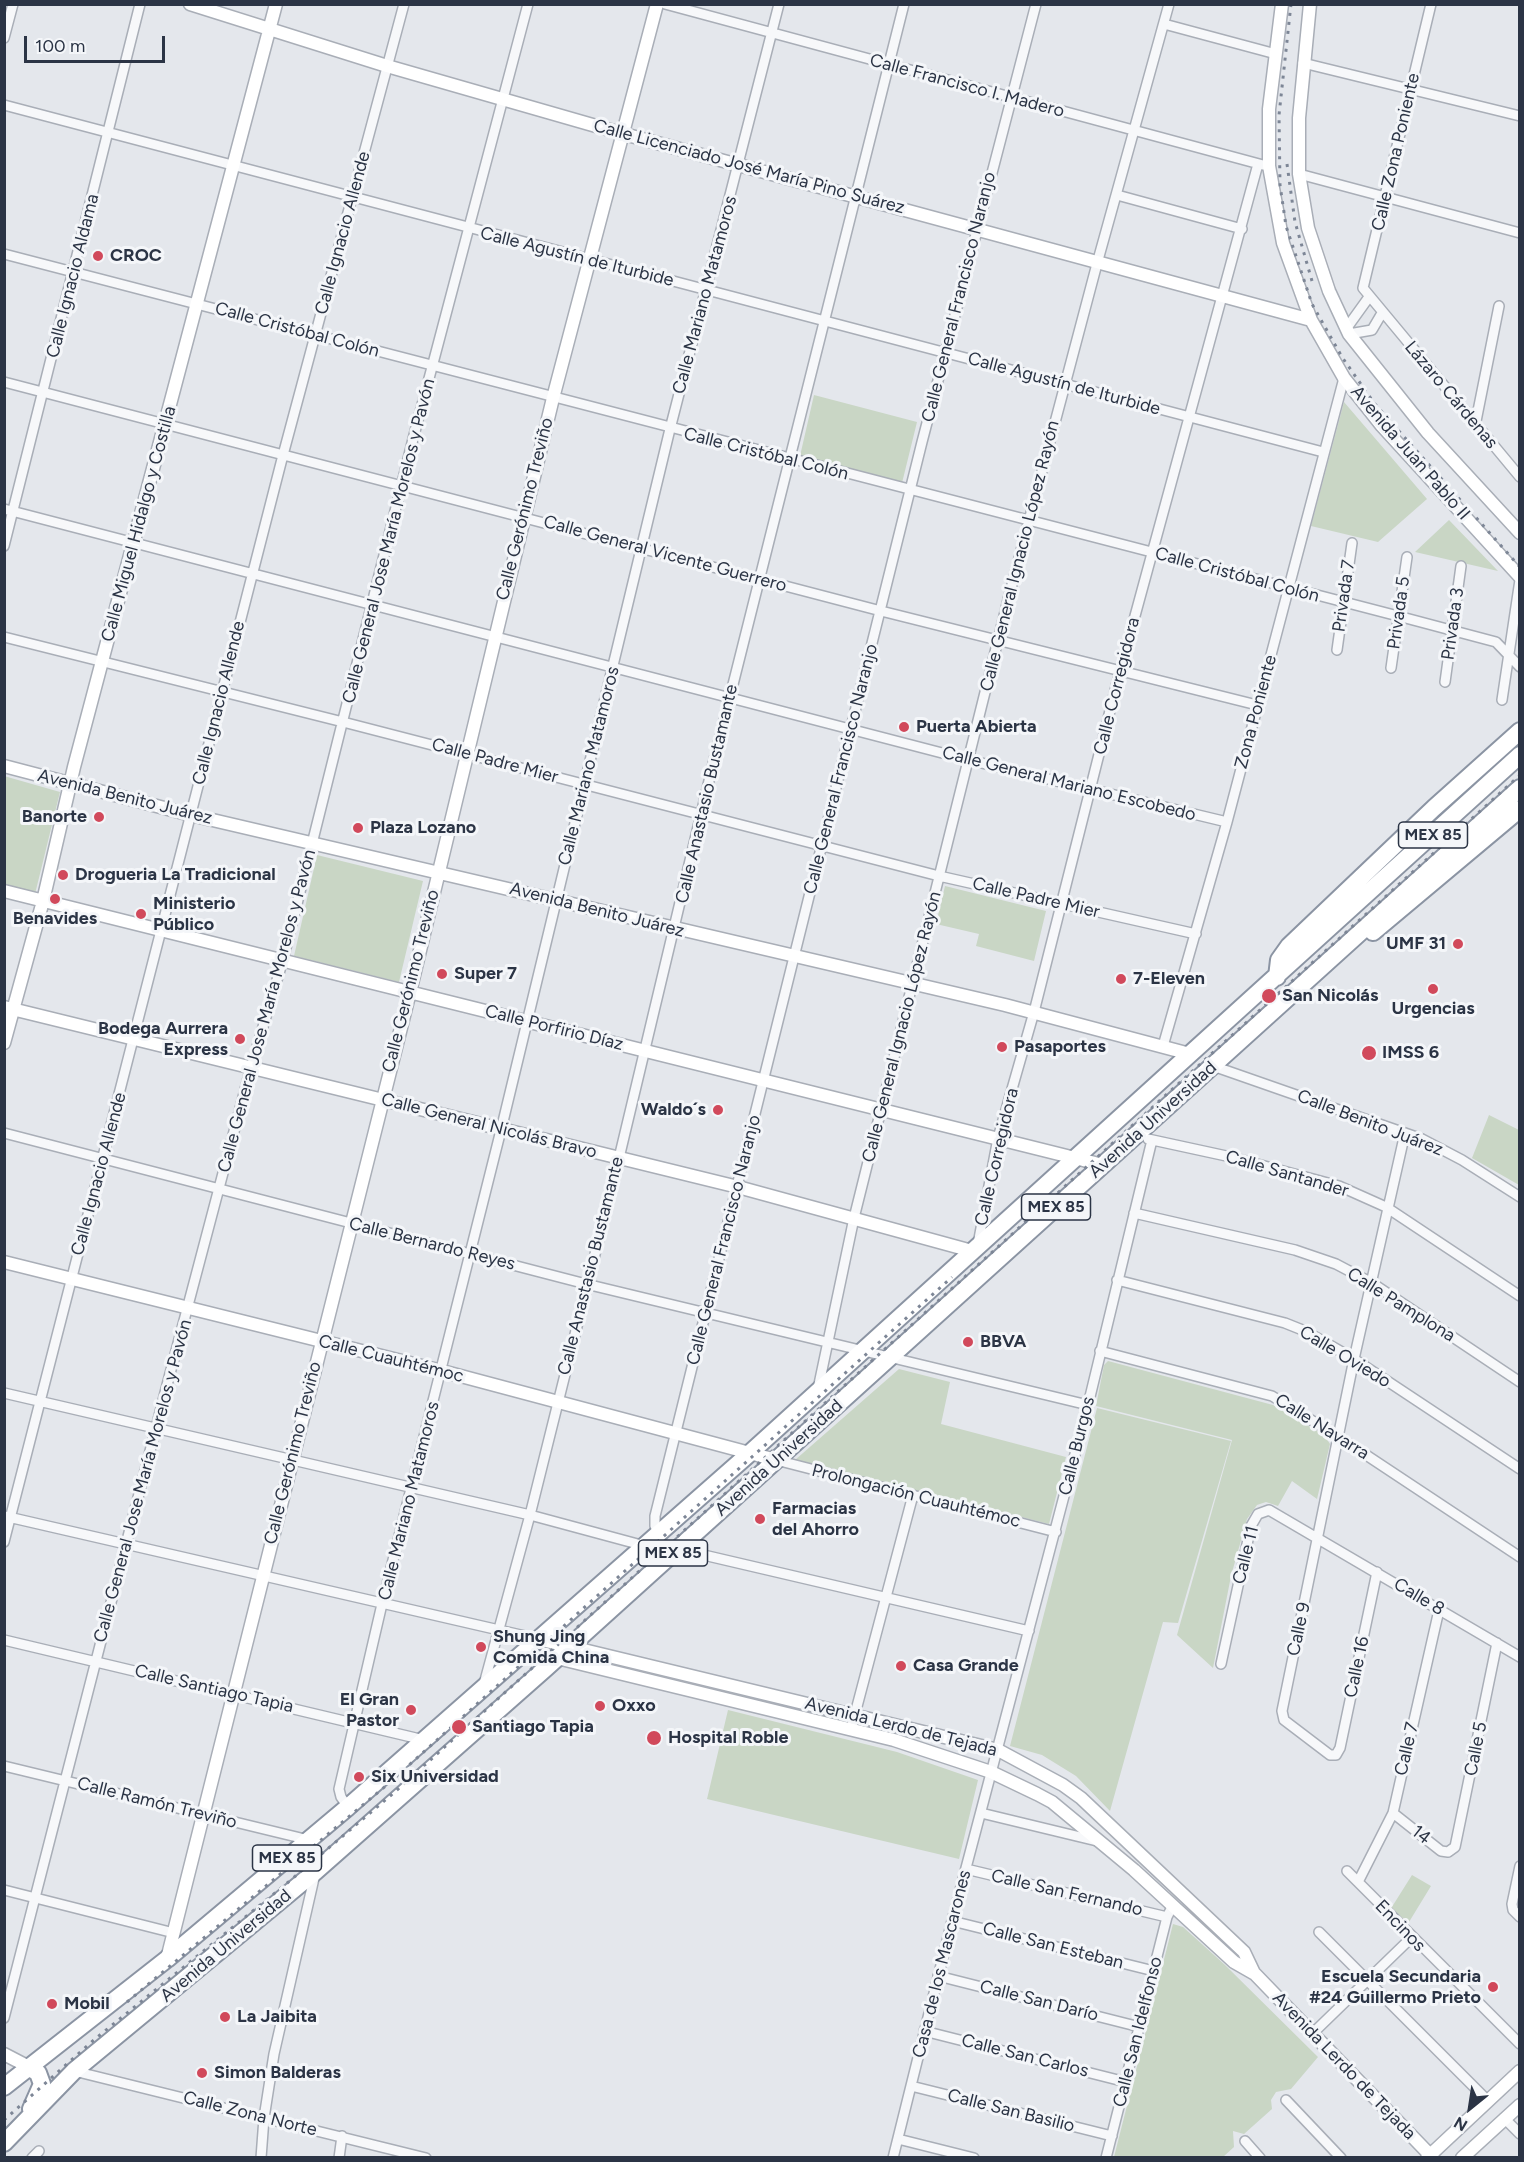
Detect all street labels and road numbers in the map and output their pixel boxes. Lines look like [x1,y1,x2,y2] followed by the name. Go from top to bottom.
[867,50,1067,122] street label: Calle Francisco I. Madero
[1367,71,1425,233] street label: Calle Zona Poniente
[591,115,907,219] street label: Calle Licenciado José María Pino Suárez
[311,149,375,317] street label: Calle Ignacio Allende
[917,170,1001,424] street label: Calle General Francisco Naranjo
[42,192,104,360] street label: Calle Ignacio Aldama
[668,194,742,396] street label: Calle Mariano Matamoros
[478,222,676,292] street label: Calle Agustín de Iturbide
[213,298,381,362] street label: Calle Cristóbal Colón
[1400,337,1502,453] street label: Lázaro Cárdenas
[965,348,1163,420] street label: Calle Agustín de Iturbide
[338,376,440,706] street label: Calle General Jose María Morelos y Pavón
[1346,381,1474,525] street label: Avenida Juan Pablo II
[97,404,181,644] street label: Calle Miguel Hidalgo y Costilla
[492,415,558,603] street label: Calle Gerónimo Treviño
[976,418,1064,694] street label: Calle General Ignacio López Rayón
[681,423,851,485] street label: Calle Cristóbal Colón
[541,511,789,597] street label: Calle General Vicente Guerrero
[1153,543,1321,607] street label: Calle Cristóbal Colón
[1328,558,1360,634] street label: Privada 7
[1383,575,1415,651] street label: Privada 5
[1437,586,1469,662] street label: Privada 3
[1089,615,1145,757] street label: Calle Corregidora
[188,619,250,787] street label: Calle Ignacio Allende
[799,642,883,896] street label: Calle General Francisco Naranjo
[1230,653,1282,771] street label: Zona Poniente
[554,664,624,868] street label: Calle Mariano Matamoros
[671,682,743,906] street label: Calle Anastasio Bustamante
[429,734,561,788] street label: Calle Padre Mier
[940,742,1198,826] street label: Calle General Mariano Escobedo
[35,765,215,829] street label: Avenida Benito Juárez
[1398,822,1468,848] road number: MEX 85
[213,847,321,1175] street label: Calle General Jose María Morelos y Pavón
[970,873,1102,923] street label: Calle Padre Mier
[507,878,687,942] street label: Avenida Benito Juárez
[378,887,444,1075] street label: Calle Gerónimo Treviño
[858,889,946,1165] street label: Calle General Ignacio López Rayón
[483,1000,625,1056] street label: Calle Porfirio Díaz
[1085,1057,1221,1183] street label: Avenida Universidad
[1294,1085,1446,1161] street label: Calle Benito Juárez
[971,1086,1023,1228] street label: Calle Corregidora
[379,1089,599,1163] street label: Calle General Nicolás Bravo
[67,1090,131,1258] street label: Calle Ignacio Allende
[682,1113,766,1367] street label: Calle General Francisco Naranjo
[1223,1146,1351,1202] street label: Calle Santander
[553,1155,629,1377] street label: Calle Anastasio Bustamante
[1022,1194,1090,1220] road number: MEX 85
[347,1213,517,1275] street label: Calle Bernardo Reyes
[1343,1263,1459,1347] street label: Calle Pamplona
[89,1317,197,1645] street label: Calle General Jose María Morelos y Pavón
[1295,1321,1395,1393] street label: Calle Oviedo
[316,1331,466,1387] street label: Calle Cuauhtémoc
[260,1359,326,1547] street label: Calle Gerónimo Treviño
[1271,1389,1373,1465] street label: Calle Navarra
[1054,1394,1100,1498] street label: Calle Burgos
[711,1395,847,1521] street label: Avenida Universidad
[374,1399,444,1603] street label: Calle Mariano Matamoros
[809,1460,1023,1532] street label: Prolongación Cuauhtémoc
[1228,1524,1264,1586] street label: Calle 11
[638,1540,708,1566] road number: MEX 85
[1390,1573,1448,1621] street label: Calle 8
[1283,1600,1315,1658] street label: Calle 9
[1340,1634,1374,1700] street label: Calle 16
[133,1660,295,1718] street label: Calle Santiago Tapia
[803,1693,999,1761] street label: Avenida Lerdo de Tejada
[1390,1720,1424,1778] street label: Calle 7
[1460,1720,1492,1778] street label: Calle 5
[75,1773,239,1833] street label: Calle Ramón Treviño
[1407,1821,1435,1849] street label: 14
[252,1845,322,1871] road number: MEX 85
[989,1865,1145,1921] street label: Calle San Fernando
[908,1868,976,2060] street label: Casa de los Mascarones
[156,1885,296,2007] street label: Avenida Universidad
[1370,1896,1430,1956] street label: Encinos
[980,1918,1126,1974] street label: Calle San Esteban
[1109,1955,1167,2109] street label: Calle San Idelfonso
[978,1976,1100,2026] street label: Calle San Darío
[1268,1988,1420,2144] street label: Avenida Lerdo de Tejada
[959,2030,1091,2082] street label: Calle San Carlos
[945,2085,1077,2137] street label: Calle San Basilio
[181,2087,319,2141] street label: Calle Zona Norte

